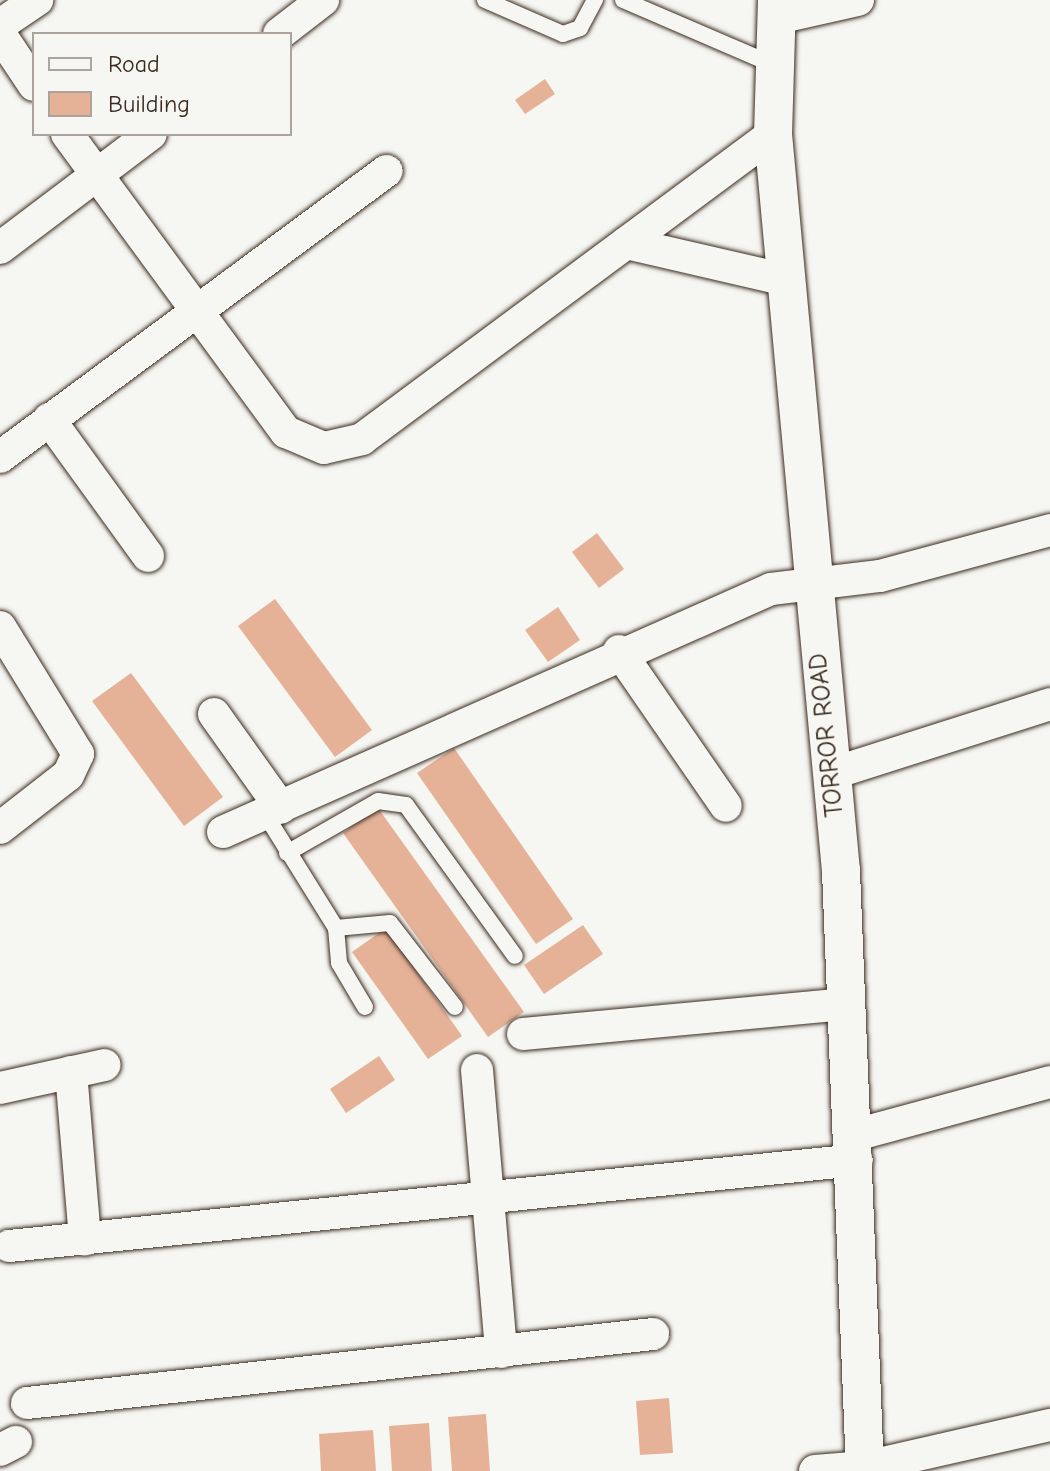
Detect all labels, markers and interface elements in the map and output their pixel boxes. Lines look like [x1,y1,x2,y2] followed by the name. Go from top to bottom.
[32,32,292,136] legend
[108,50,160,78] text: Road
[108,90,190,118] text: Building
[803,652,851,818] street label: TORROR ROAD

